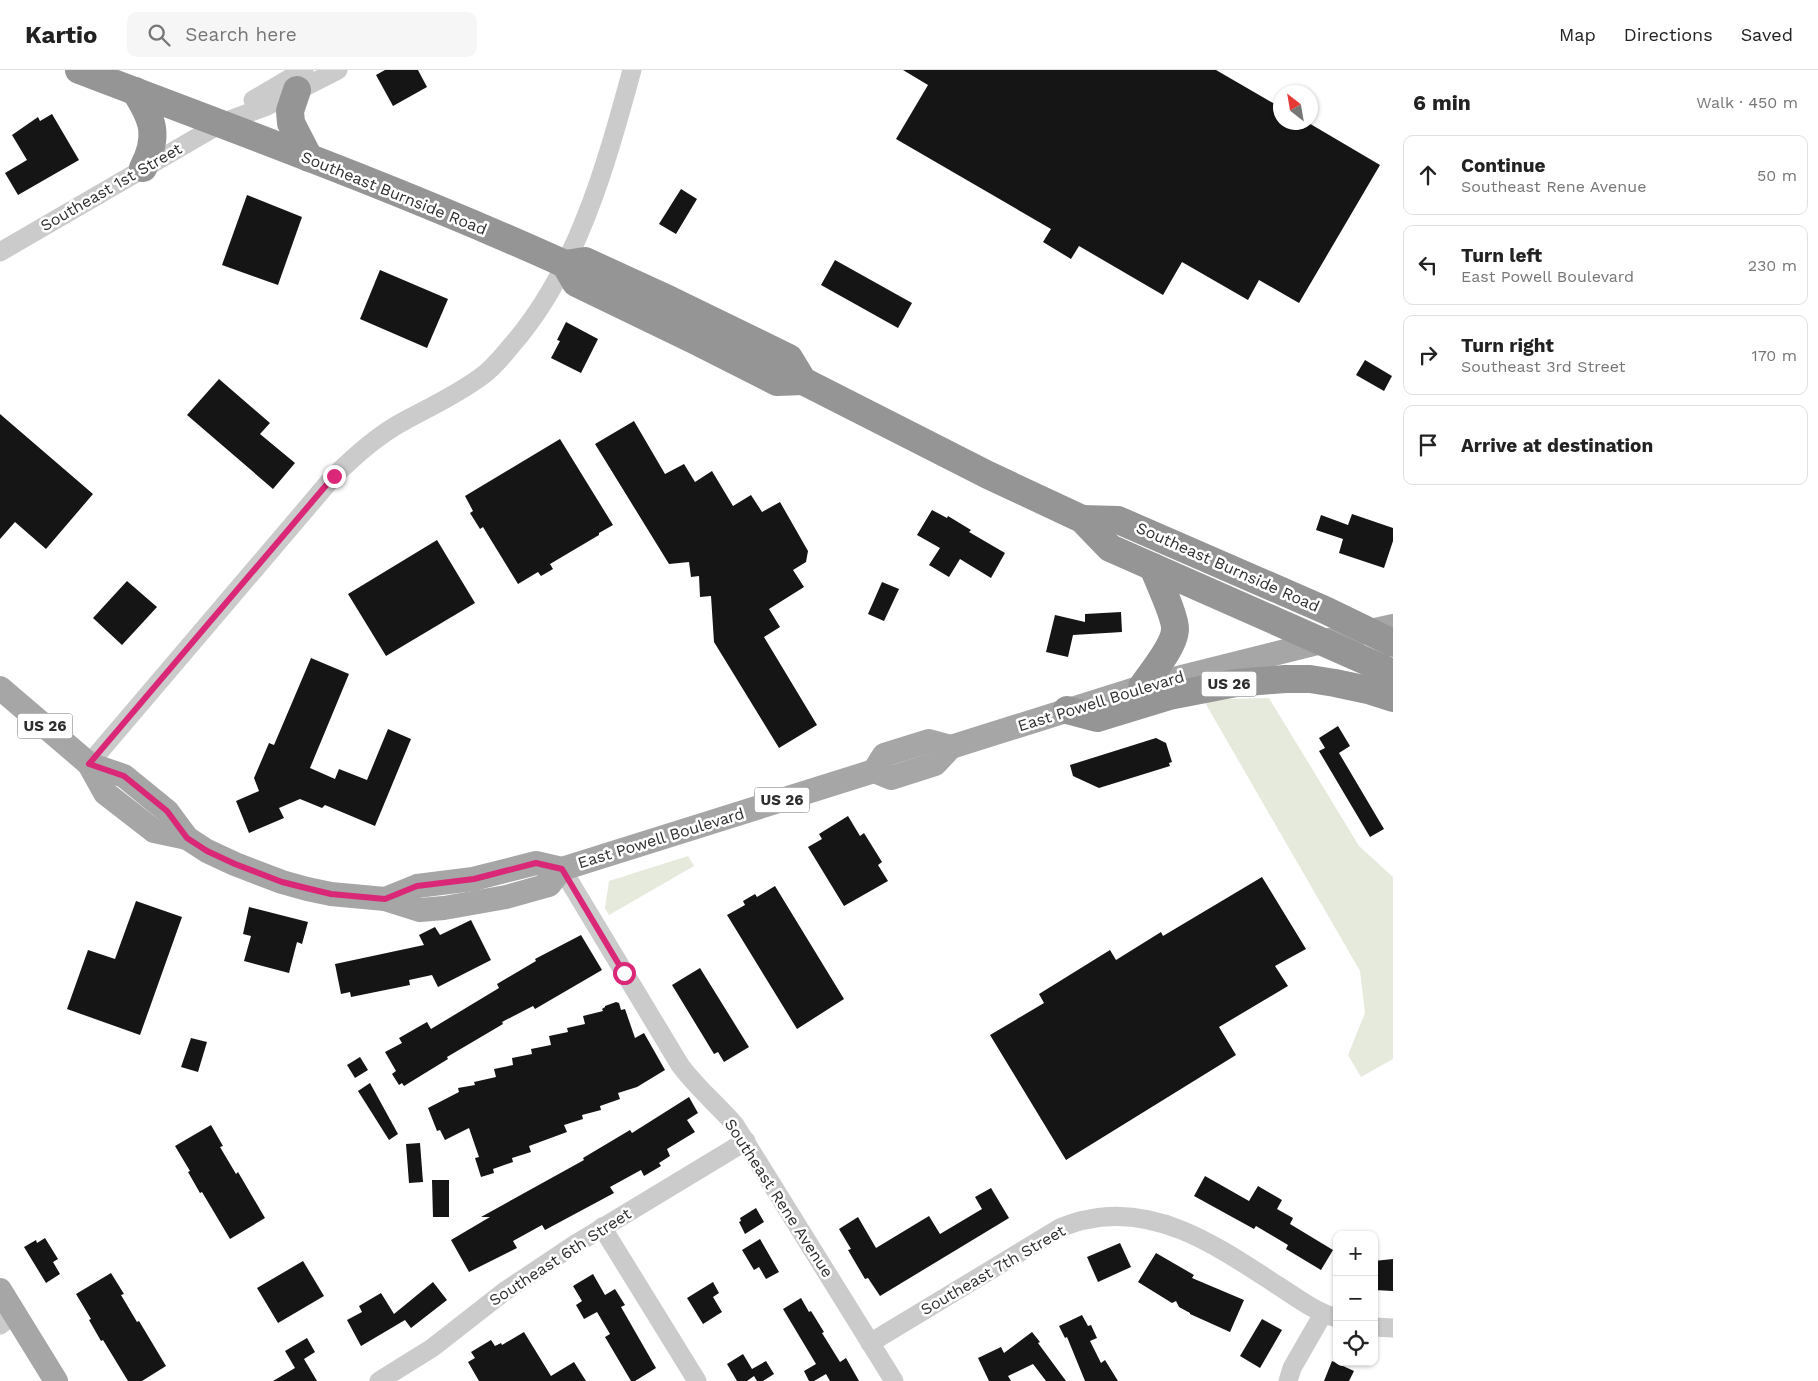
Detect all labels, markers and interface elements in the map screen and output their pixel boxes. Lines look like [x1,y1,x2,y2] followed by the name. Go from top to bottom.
[127,12,477,57] search box
[25,21,97,49] text: Kartio
[145,21,173,49] icon: search
[185,23,297,46] text: Search here
[1559,24,1596,45] text: Map
[1624,24,1713,45] text: Directions
[1741,24,1793,45] text: Saved
[1273,85,1318,130] north arrow
[1413,90,1471,115] text: 6 min
[1696,93,1798,112] text: Walk · 450 m
[37,139,185,235] street label: Southeast 1st Street
[298,147,490,239] street label: Southeast Burnside Road
[1461,154,1545,177] text: Continue
[1414,161,1442,189] icon: ahead
[1757,166,1797,185] text: 50 m
[1461,177,1646,196] text: Southeast Rene Avenue
[1461,244,1542,267] text: Turn left
[1414,251,1442,279] icon: left
[1748,256,1797,275] text: 230 m
[1461,267,1634,286] text: East Powell Boulevard
[1461,334,1554,357] text: Turn right
[1414,341,1442,369] icon: right
[1751,346,1797,365] text: 170 m
[1461,357,1625,376] text: Southeast 3rd Street
[1414,431,1442,459] icon: arrive
[1461,434,1653,457] text: Arrive at destination
[323,465,346,488] route end
[1133,518,1323,616] street label: Southeast Burnside Road
[1015,667,1187,735] street label: East Powell Boulevard
[1202,672,1256,696] road number: US 26
[18,714,72,738] road number: US 26
[754,788,810,812] road number: US 26
[575,804,747,872] street label: East Powell Boulevard
[613,962,636,985] route start
[721,1115,837,1281] street label: Southeast Rene Avenue
[486,1204,635,1310] street label: Southeast 6th Street
[917,1221,1069,1319] street label: Southeast 7th Street
[1333,1231,1378,1366] map controls
[1333,1231,1378,1276] button: +
[1333,1276,1378,1321] button: −
[1333,1321,1378,1366] button: locate

